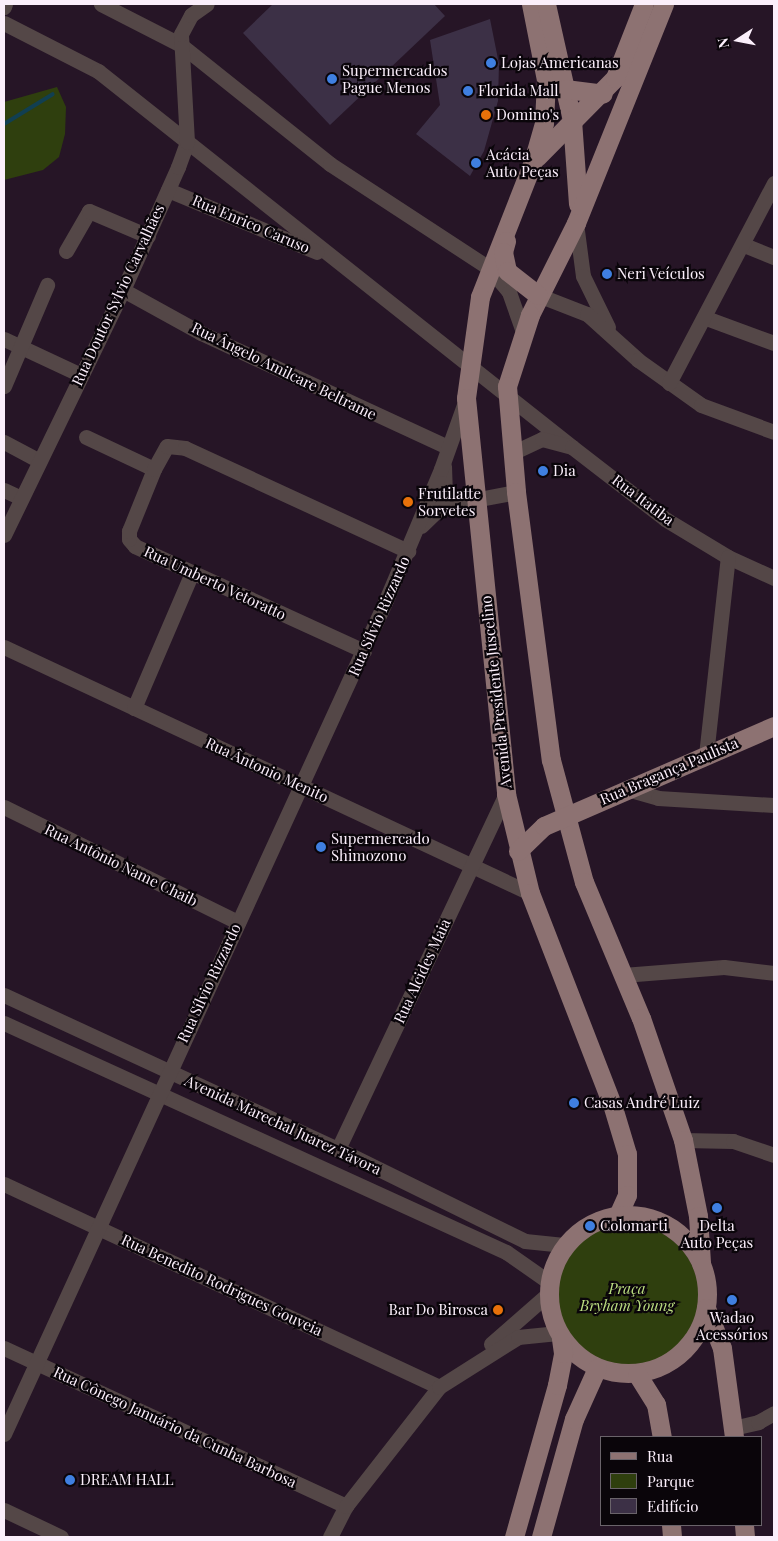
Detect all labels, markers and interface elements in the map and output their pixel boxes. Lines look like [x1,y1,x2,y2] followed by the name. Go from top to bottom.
[713,15,763,65] north arrow
[712,36,733,50] text: N
[501,54,619,72] place label: Lojas Americanas
[485,57,497,69] marker: Lojas Americanas
[342,61,447,96] place label: Supermercados Pague Menos
[326,73,338,85] marker: Supermercados Pague Menos
[478,82,559,100] place label: Florida Mall
[462,85,474,97] marker: Florida Mall
[496,106,559,124] place label: Domino's
[480,109,492,121] marker: Domino's
[486,145,559,180] place label: Acácia Auto Peças
[470,157,482,169] marker: Acácia Auto Peças
[189,191,313,257] street label: Rua Enrico Caruso
[68,201,168,389] street label: Rua Doutor Sylvio Carvalhães
[617,265,705,283] place label: Neri Veículos
[601,268,613,280] marker: Neri Veículos
[188,318,380,424] street label: Rua Ângelo Amilcare Beltrame
[553,462,576,480] place label: Dia
[537,465,549,477] marker: Dia
[608,471,678,529] street label: Rua Itatiba
[418,484,481,519] place label: Frutilatte Sorvetes
[402,496,414,508] marker: Frutilatte Sorvetes
[141,542,289,624] street label: Rua Umberto Vetoratto
[344,553,414,679] street label: Rua Sílvio Rizzardo
[477,595,515,789] street label: Avenida Presidente Juscelino
[202,733,332,807] street label: Rua Ântonio Menito
[597,734,741,808] street label: Rua Bragança Paulista
[41,820,201,910] street label: Rua Antônio Name Chaib
[331,829,430,864] place label: Supermercado Shimozono
[315,841,327,853] marker: Supermercado Shimozono
[390,916,454,1026] street label: Rua Alcides Maia
[174,921,244,1045] street label: Rua Sílvio Rizzardo
[182,1071,384,1179] street label: Avenida Marechal Juarez Távora
[584,1094,700,1112] place label: Casas André Luiz
[568,1097,580,1109] marker: Casas André Luiz
[711,1202,723,1214] marker: Delta Auto Peças
[681,1216,753,1251] place label: Delta Auto Peças
[600,1217,668,1235] place label: Colomarti
[584,1220,596,1232] marker: Colomarti
[118,1230,326,1340] street label: Rua Benedito Rodrigues Gouveia
[580,1279,674,1314] park label: Praça Bryham Young
[726,1294,738,1306] marker: Wadao Acessórios
[388,1301,488,1319] place label: Bar Do Birosca
[492,1304,504,1316] marker: Bar Do Birosca
[696,1308,768,1343] place label: Wadao Acessórios
[50,1363,300,1491] street label: Rua Cônego Januário da Cunha Barbosa
[600,1436,763,1526] legend
[647,1446,673,1466] text: Rua
[80,1471,174,1489] place label: DREAM HALL
[647,1471,694,1491] text: Parque
[64,1474,76,1486] marker: DREAM HALL
[647,1496,699,1516] text: Edifício

